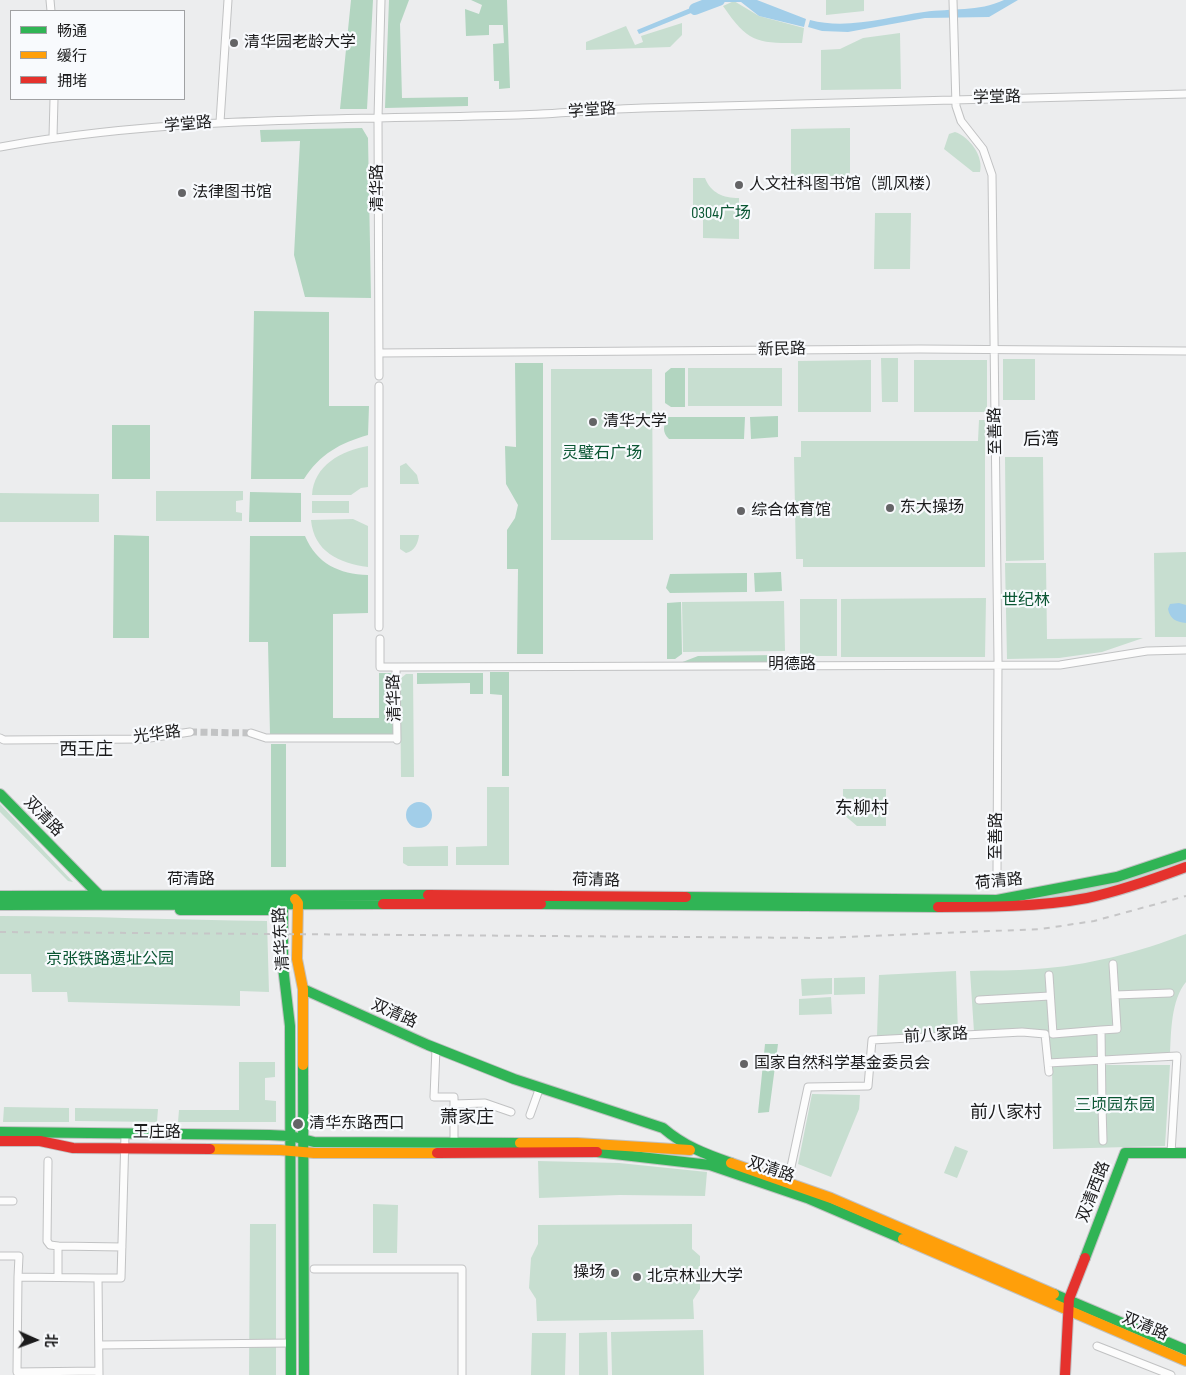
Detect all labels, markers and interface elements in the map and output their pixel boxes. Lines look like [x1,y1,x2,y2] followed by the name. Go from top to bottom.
[10,10,185,100] legend
[57,22,87,41] text: 畅通
[244,33,356,53] place label: 清华园老龄大学
[228,37,240,49] marker: 清华园老龄大学
[57,47,87,66] text: 缓行
[57,72,87,91] text: 拥堵
[973,88,1021,108] street label: 学堂路
[567,100,617,122] street label: 学堂路
[163,113,213,137] street label: 学堂路
[368,164,388,212] street label: 清华路
[749,175,941,195] place label: 人文社科图书馆（凯风楼）
[733,179,745,191] marker: 人文社科图书馆（凯风楼）
[192,183,272,203] place label: 法律图书馆
[176,187,188,199] marker: 法律图书馆
[691,204,751,224] park label: 0304广场
[758,340,806,360] street label: 新民路
[986,407,1006,455] street label: 至善路
[603,412,667,432] place label: 清华大学
[587,416,599,428] marker: 清华大学
[1023,429,1059,451] district label: 后湾
[562,444,642,464] park label: 灵璧石广场
[900,498,964,518] place label: 东大操场
[751,501,831,521] place label: 综合体育馆
[884,502,896,514] marker: 东大操场
[735,505,747,517] marker: 综合体育馆
[1002,591,1050,611] park label: 世纪林
[768,655,816,675] street label: 明德路
[385,674,405,722] street label: 清华路
[132,723,182,747] street label: 光华路
[59,739,113,761] district label: 西王庄
[19,793,67,841] street label: 双清路
[835,798,889,820] district label: 东柳村
[987,812,1007,860] street label: 至善路
[167,870,215,890] street label: 荷清路
[974,870,1024,894] street label: 荷清路
[572,871,620,891] street label: 荷清路
[270,906,294,972] street label: 清华东路
[46,950,174,970] park label: 京张铁路遗址公园
[368,995,420,1033] street label: 双清路
[904,1025,968,1047] street label: 前八家路
[754,1054,930,1074] place label: 国家自然科学基金委员会
[738,1058,750,1070] marker: 国家自然科学基金委员会
[1075,1096,1155,1116] park label: 三顷园东园
[970,1102,1042,1124] district label: 前八家村
[440,1107,494,1129] district label: 萧家庄
[309,1114,405,1134] place label: 清华东路西口
[291,1117,305,1131] marker: 清华东路西口
[133,1123,181,1143] street label: 王庄路
[745,1153,797,1187] street label: 双清路
[1074,1159,1114,1225] street label: 双清西路
[573,1263,605,1283] place label: 操场
[609,1267,621,1279] marker: 操场
[647,1267,743,1287] place label: 北京林业大学
[631,1271,643,1283] marker: 北京林业大学
[1119,1309,1171,1345] street label: 双清路
[10,1315,60,1365] north arrow
[42,1333,59,1348] text: 北

